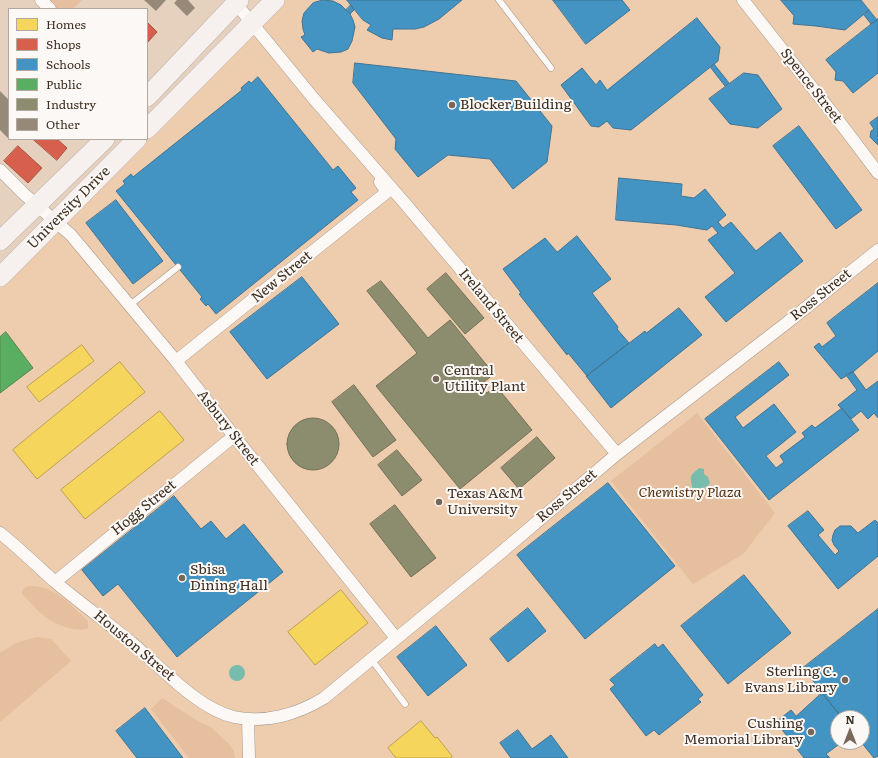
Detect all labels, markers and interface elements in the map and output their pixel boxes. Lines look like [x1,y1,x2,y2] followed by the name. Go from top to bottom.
[8,8,148,140] legend
[46,15,86,33] text: Homes
[46,35,81,53] text: Shops
[777,45,845,127] street label: Spence Street
[46,55,90,73] text: Schools
[46,75,82,93] text: Public
[46,95,96,113] text: Industry
[460,97,571,113] place label: Blocker Building
[447,100,457,110] marker: Blocker Building
[46,115,80,133] text: Other
[24,163,114,253] street label: University Drive
[248,247,316,307] street label: New Street
[455,265,527,347] street label: Ireland Street
[787,265,855,325] street label: Ross Street
[444,363,526,396] place label: Central Utility Plant
[431,374,441,384] marker: Central Utility Plant
[193,387,263,469] street label: Asbury Street
[534,466,600,526] street label: Ross Street
[108,477,180,539] street label: Hogg Street
[639,485,741,501] park label: Chemistry Plaza
[447,486,523,518] place label: Texas A&M University
[434,497,444,507] marker: Texas A&M University
[190,562,268,594] place label: Sbisa Dining Hall
[177,573,187,583] marker: Sbisa Dining Hall
[90,607,178,685] street label: Houston Street
[744,664,837,696] place label: Sterling C. Evans Library
[840,675,850,685] marker: Sterling C. Evans Library
[830,710,870,750] north arrow
[845,711,855,727] text: N
[684,716,803,748] place label: Cushing Memorial Library
[806,727,816,737] marker: Cushing Memorial Library

